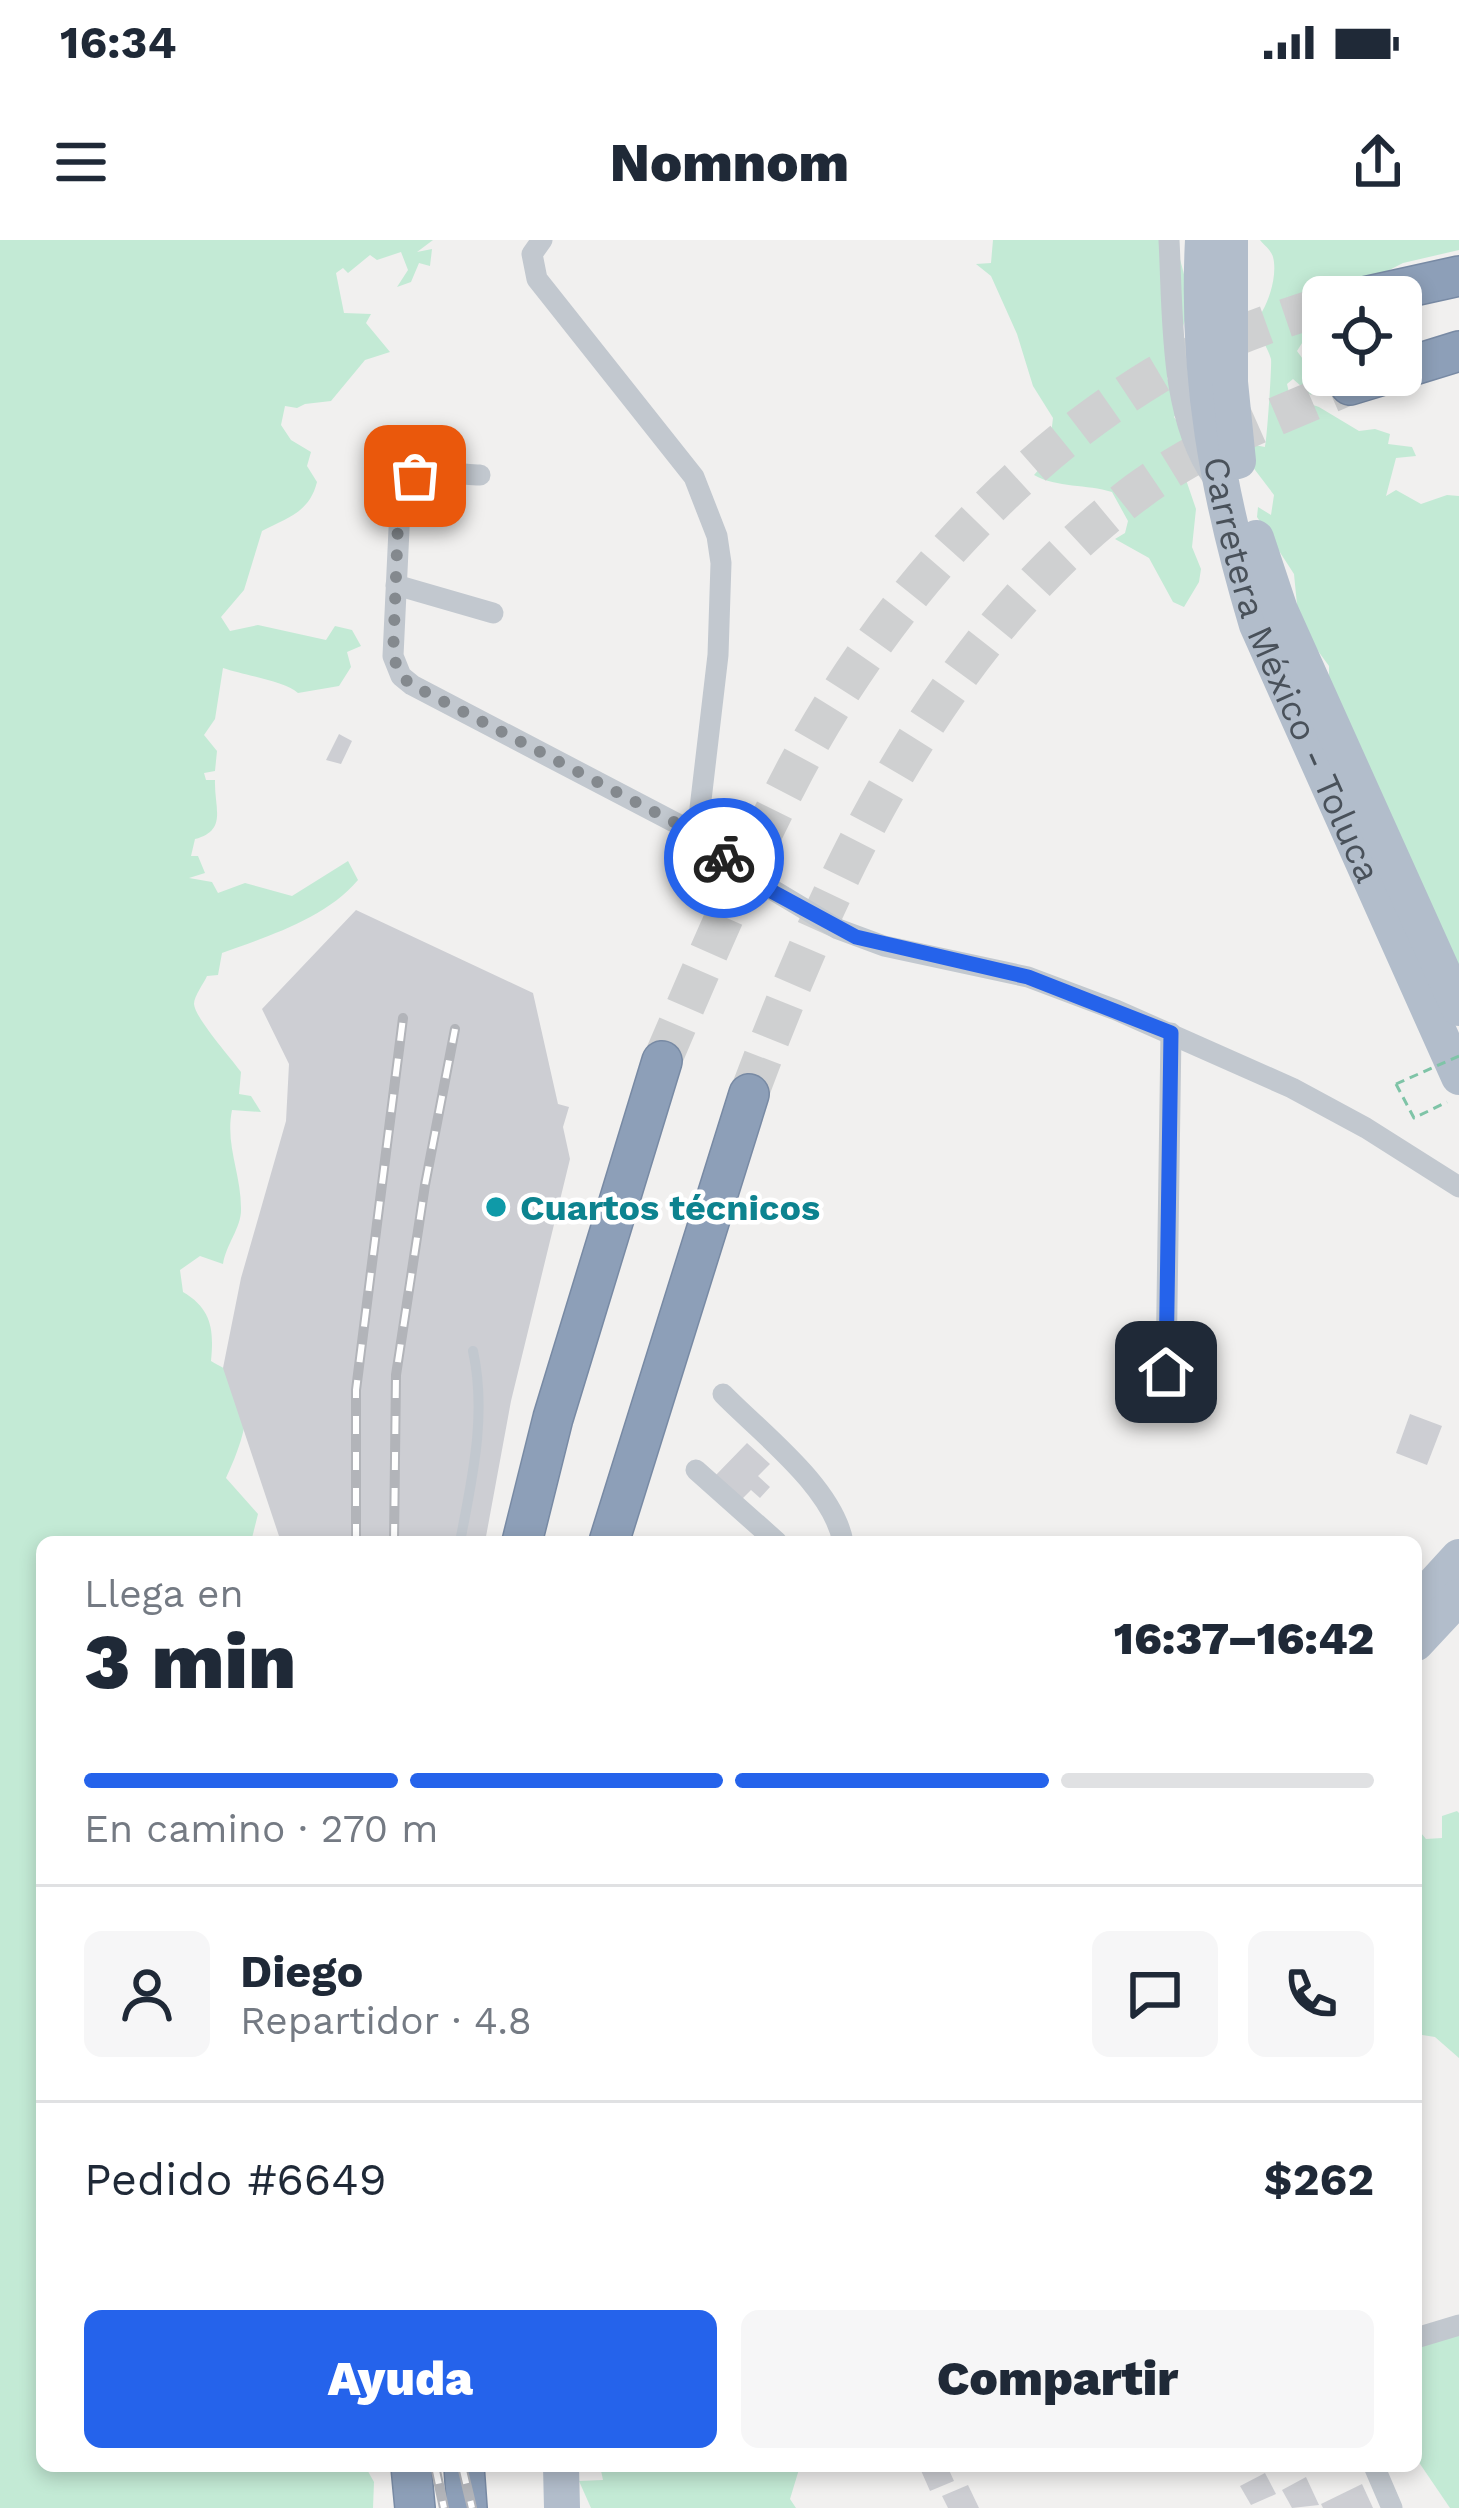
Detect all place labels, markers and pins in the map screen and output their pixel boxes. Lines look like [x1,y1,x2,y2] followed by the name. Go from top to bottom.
[364,425,466,527] pin
[520,1187,820,1229] place label: Cuartos técnicos
[483,1194,509,1220] marker: Cuartos técnicos
[1115,1321,1217,1423] pin

